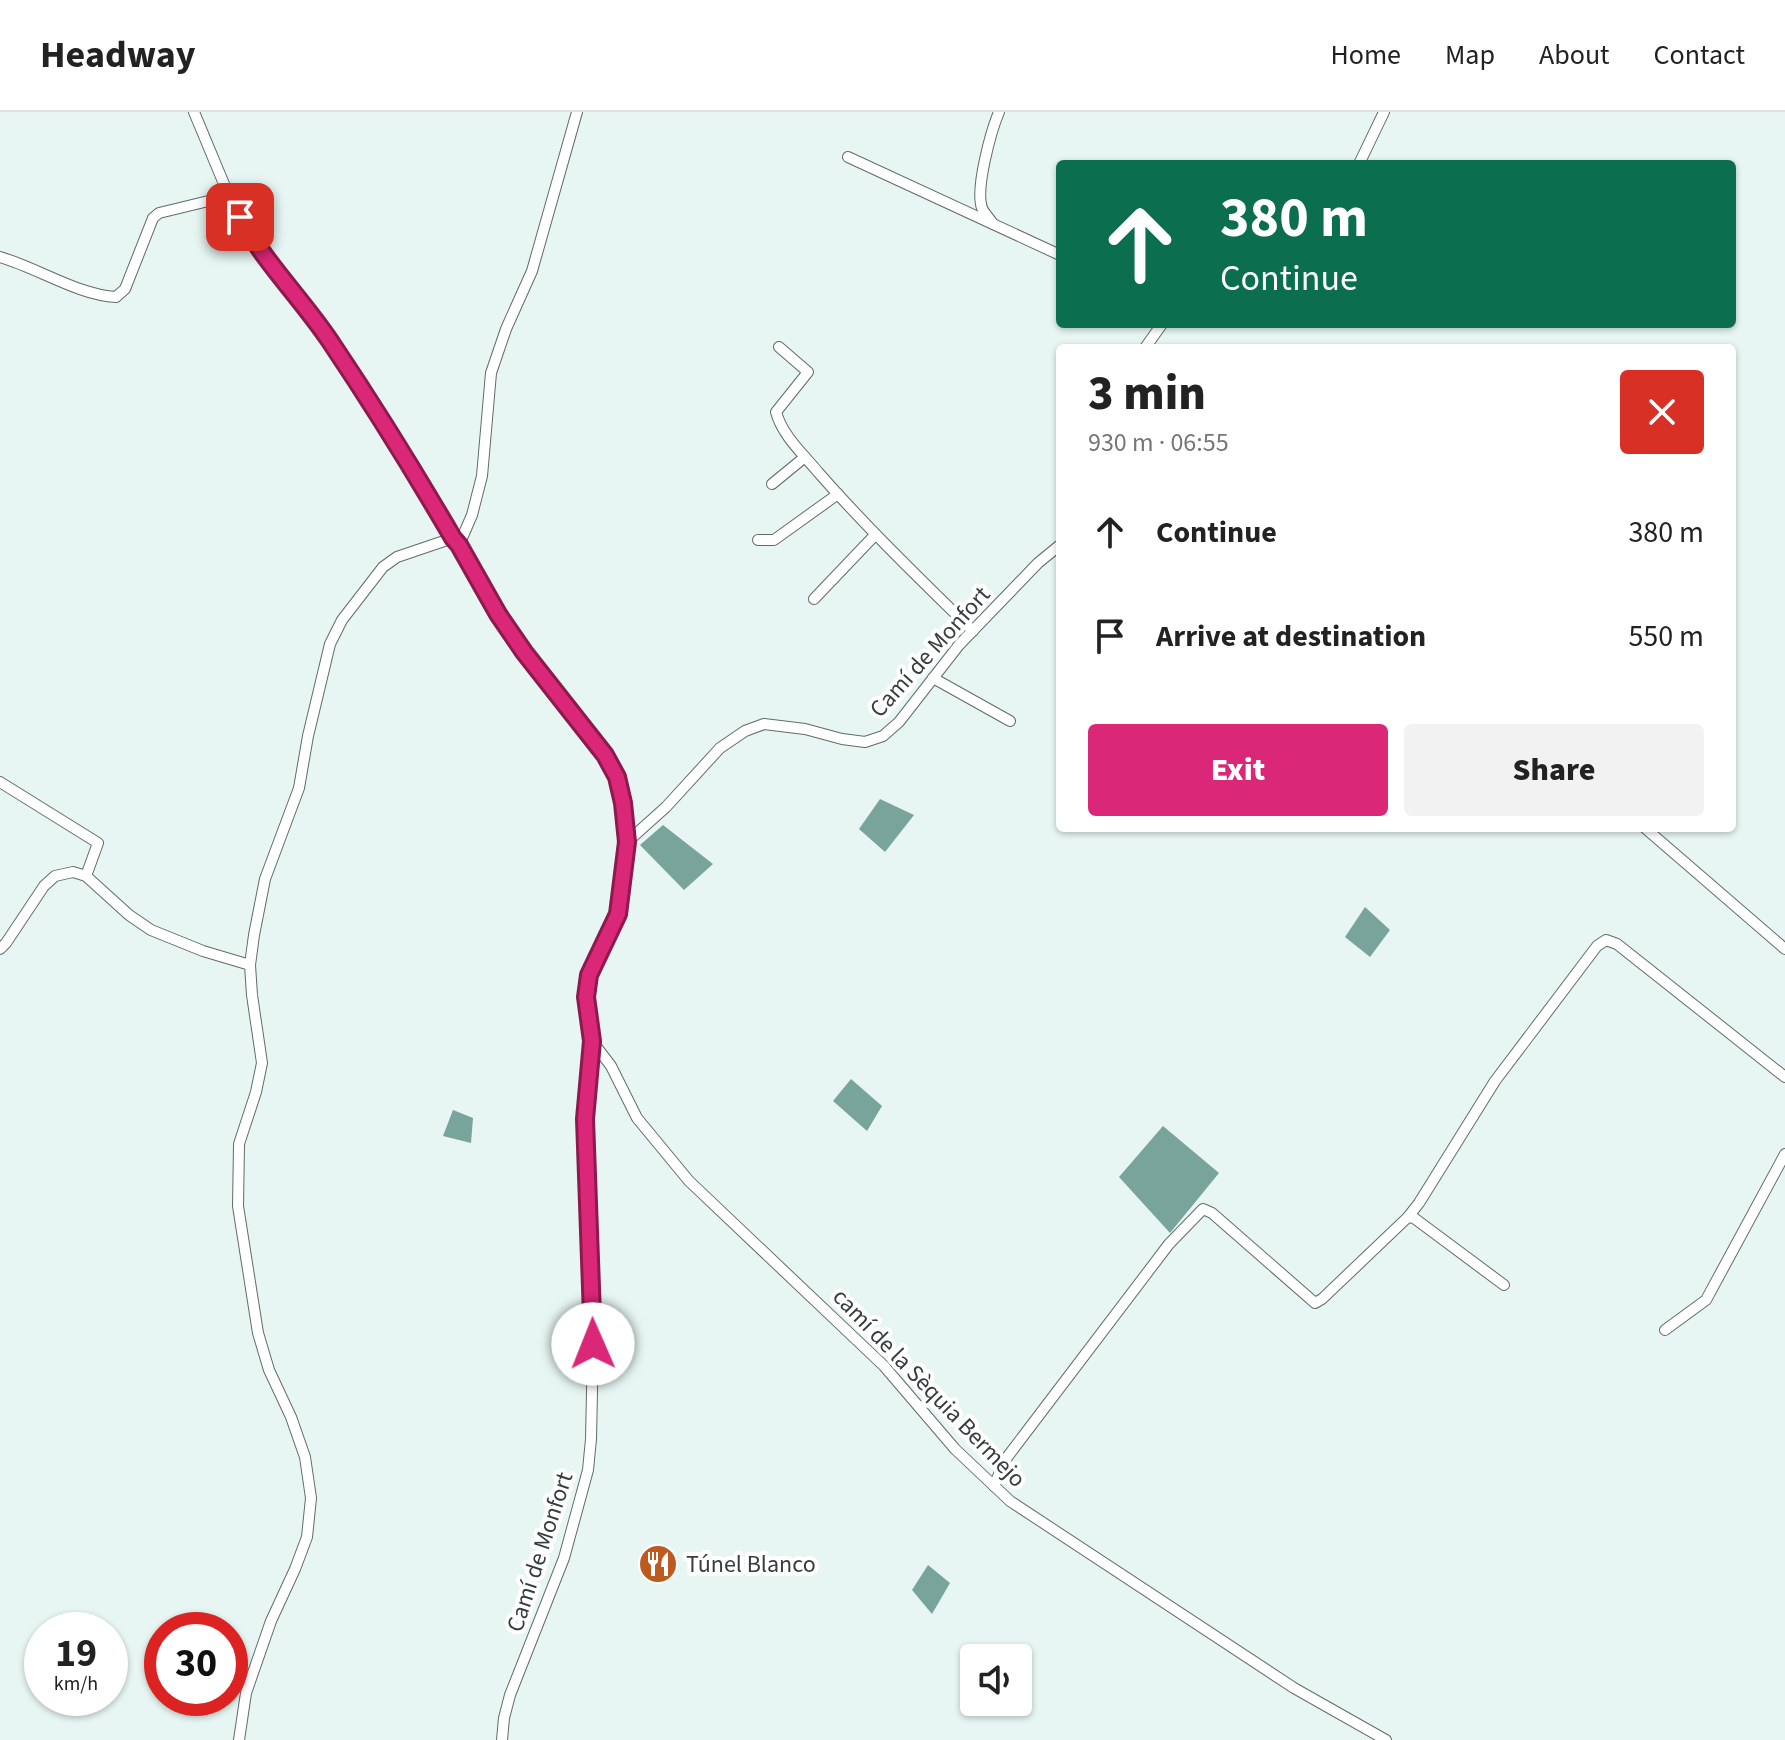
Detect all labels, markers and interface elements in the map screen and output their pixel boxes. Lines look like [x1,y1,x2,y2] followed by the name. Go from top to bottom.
[40,28,196,82] text: Headway
[1330,35,1401,75] text: Home
[1445,35,1495,75] text: Map
[1539,35,1610,75] text: About
[1654,35,1745,75] text: Contact
[1220,179,1368,258] text: 380 m
[206,183,274,251] pin
[1088,192,1192,296] icon: ahead
[218,195,262,239] icon: arrive
[1220,253,1358,304] text: Continue
[1088,360,1206,428] text: 3 min
[1620,370,1704,454] button: close
[1088,424,1229,461] text: 930 m · 06:55
[1088,510,1132,554] icon: ahead
[1156,511,1277,554] text: Continue
[1628,511,1704,554] text: 380 m
[861,579,999,725] street label: Camí de Monfort
[1088,614,1132,658] icon: arrive
[1156,615,1426,658] text: Arrive at destination
[1628,615,1704,658] text: 550 m
[1088,724,1388,816] button: Exit
[1404,724,1704,816] button: Share
[824,1280,1034,1496] street label: camí de la Sèquia Bermejo
[551,1302,635,1386] position arrow
[498,1468,582,1636] street label: Camí de Monfort
[637,1543,679,1585] restaurant icon: Túnel Blanco
[686,1547,816,1582] place label: Túnel Blanco
[144,1612,248,1716] speed limit sign: 30
[55,1625,97,1682] text: 19
[960,1644,1032,1716] map controls
[960,1644,1032,1716] button: sound
[54,1670,98,1698] text: km/h

